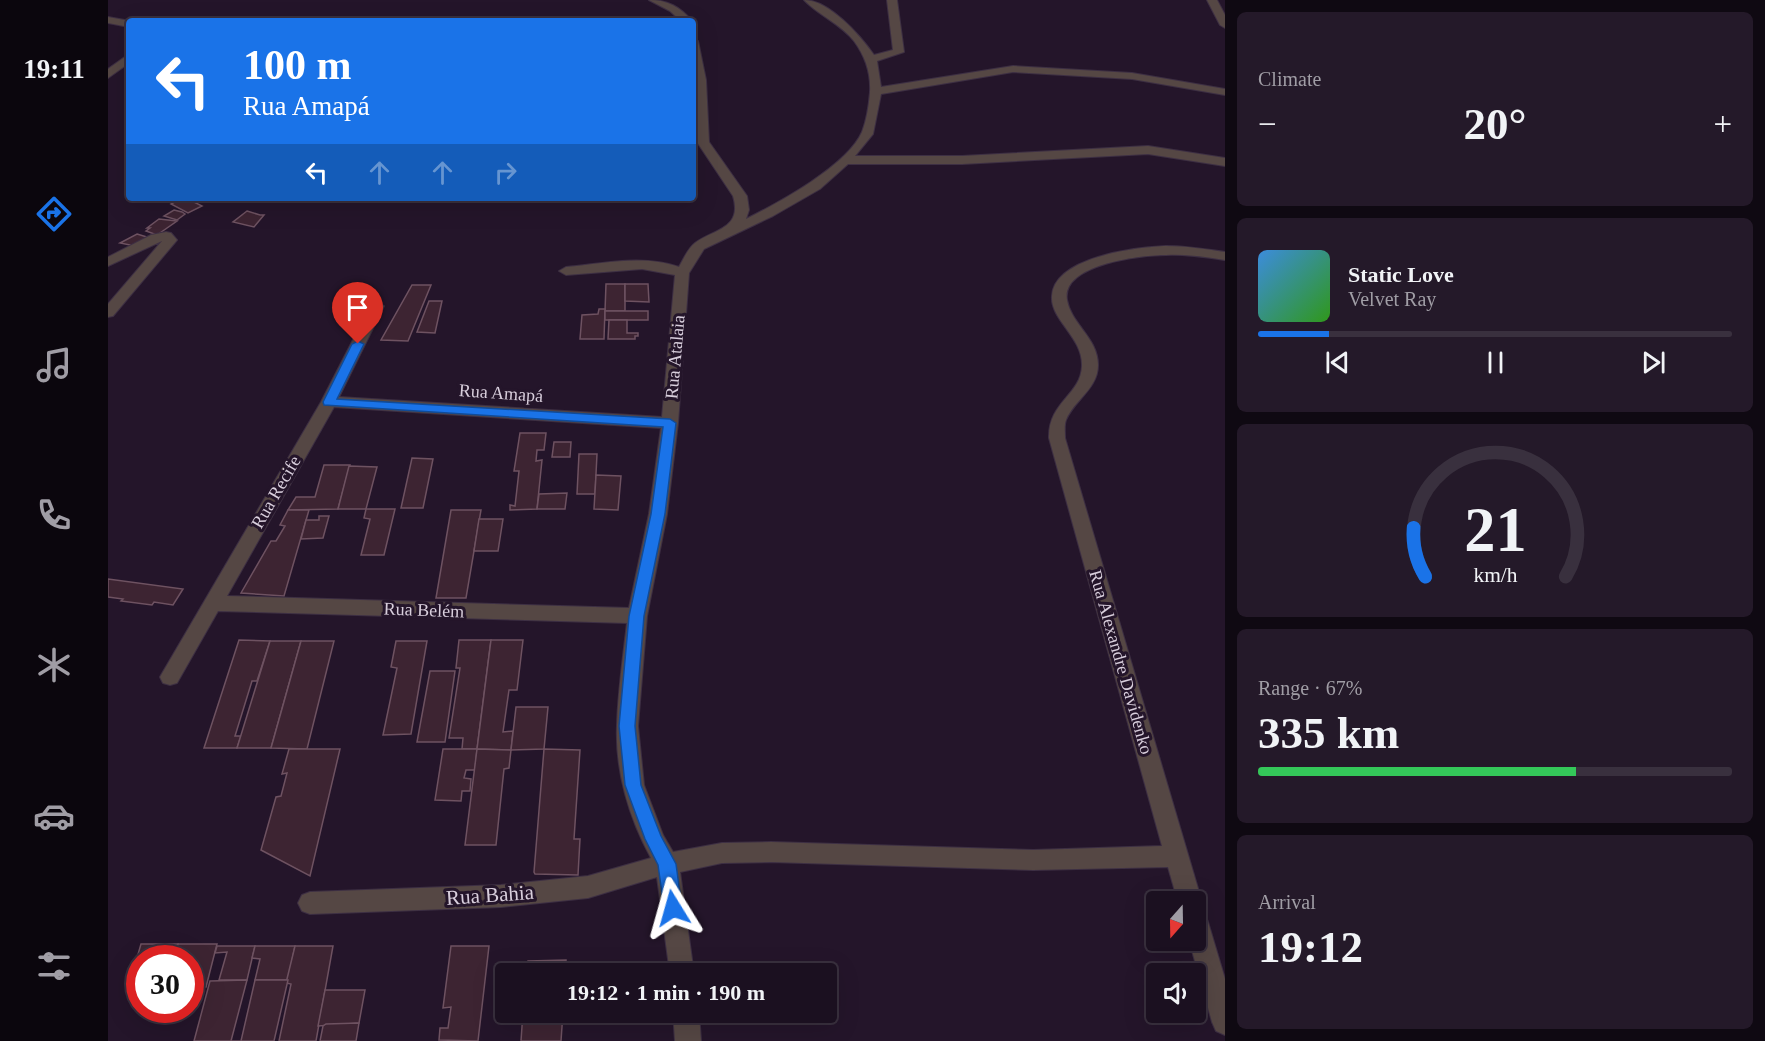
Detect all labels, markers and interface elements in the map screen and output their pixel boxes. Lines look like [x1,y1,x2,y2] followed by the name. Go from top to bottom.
[144,42,222,120] icon: left
[243,42,352,88] text: 100 m
[23,54,85,84] text: 19:11
[1258,68,1321,90] text: Climate
[243,91,370,121] text: Rua Amapá
[1464,99,1527,149] text: 20°
[1258,106,1277,142] text: −
[1713,106,1732,142] text: +
[300,156,333,189] icon: left
[363,156,396,189] icon: ahead
[426,156,459,189] icon: ahead
[489,156,522,189] icon: right
[33,193,75,235] icon: directions
[1348,262,1454,287] text: Static Love
[332,282,383,344] pin
[1348,288,1436,310] text: Velvet Ray
[341,291,374,324] icon: arrive
[661,314,689,400] street label: Rua Atalaia
[33,344,75,386] icon: music
[1321,346,1354,379] icon: previous
[1479,346,1512,379] icon: pause
[1637,346,1670,379] icon: next
[458,380,544,406] street label: Rua Amapá
[247,452,305,532] street label: Rua Recife
[33,494,75,536] icon: phone
[1464,496,1526,565] text: 21
[1473,564,1517,588] text: km/h
[1085,567,1157,757] street label: Rua Alexandre Davidenko
[383,599,465,621] street label: Rua Belém
[33,644,75,686] icon: climate
[1258,677,1362,699] text: Range · 67%
[1258,708,1399,758] text: 335 km
[33,795,75,837] icon: car
[641,876,705,940] position arrow
[445,880,535,910] street label: Rua Bahia
[1146,891,1206,951] north arrow
[1146,891,1206,1023] map controls
[1258,891,1316,913] text: Arrival
[1258,922,1363,972] text: 19:12
[33,945,75,987] icon: filters
[126,945,204,1023] speed limit sign: 30
[1146,963,1206,1023] button: sound
[567,980,765,1005] text: 19:12 · 1 min · 190 m

